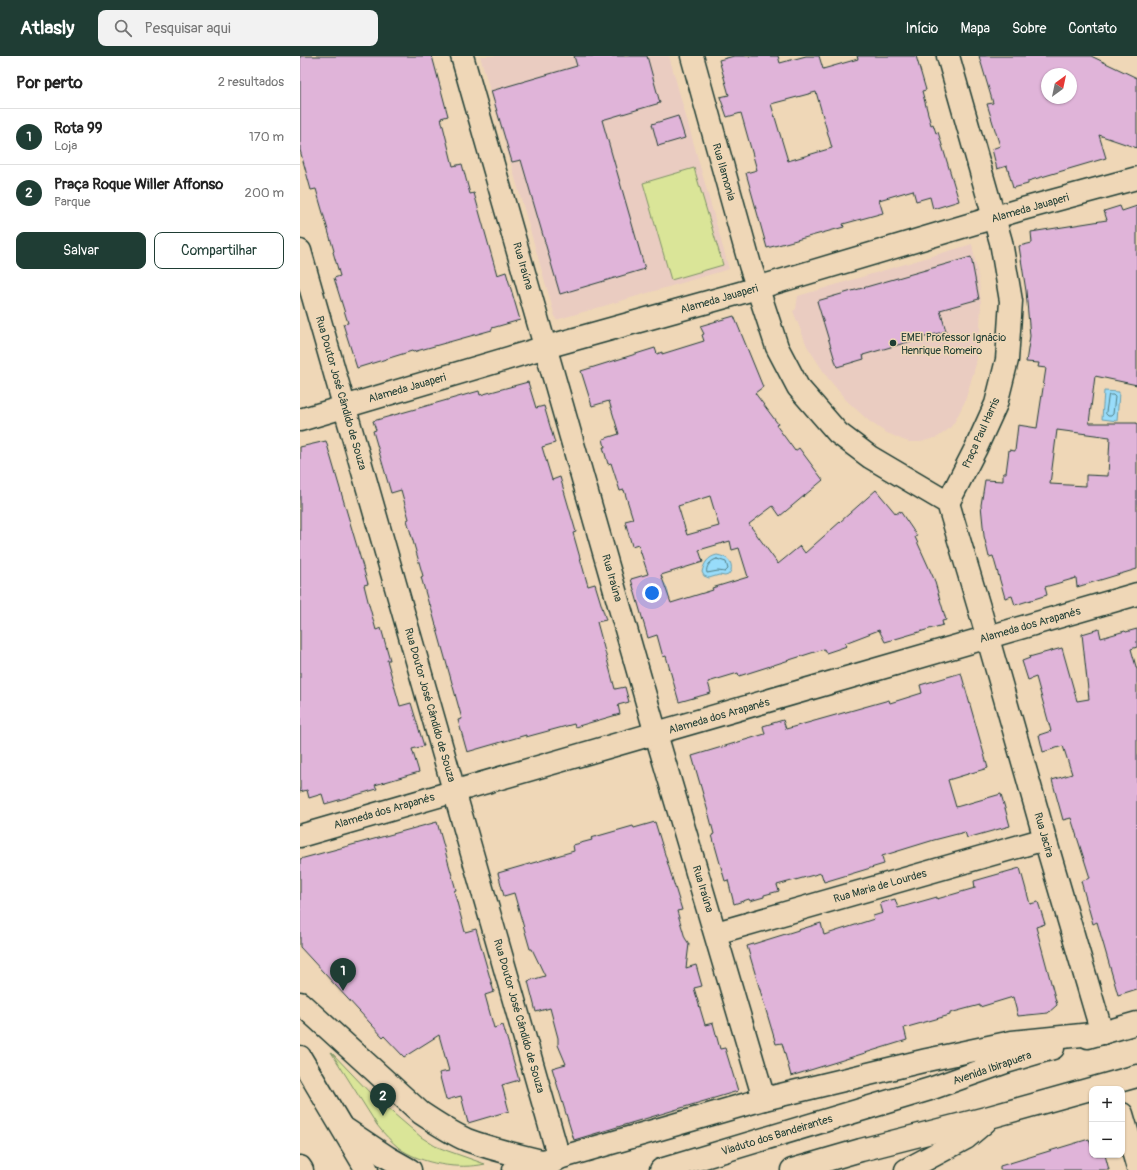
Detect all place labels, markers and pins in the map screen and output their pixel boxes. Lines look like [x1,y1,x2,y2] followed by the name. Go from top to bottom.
[901,331,1006,357] place label: EMEI Professor Ignácio Henrique Romeiro
[888,338,898,348] marker: EMEI Professor Ignácio Henrique Romeiro
[330,958,356,991] pin: 1
[370,1083,396,1116] pin: 2

